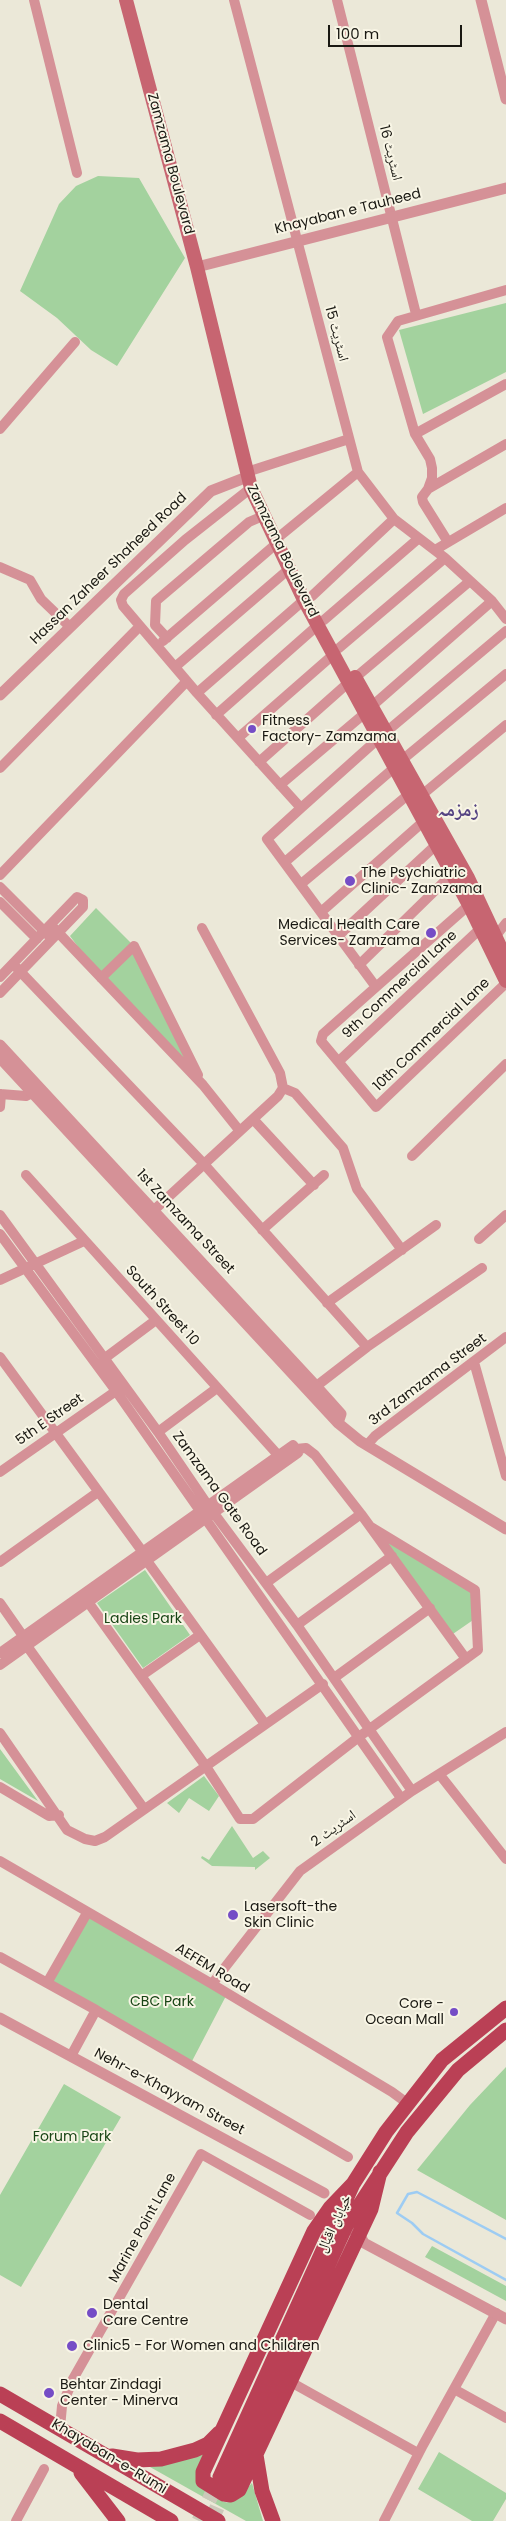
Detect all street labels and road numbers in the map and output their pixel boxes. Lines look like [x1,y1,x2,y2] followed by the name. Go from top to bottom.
[143,92,197,236] street label: Zamzama Boulevard
[375,124,405,182] street label: اسٹریٹ 16
[273,186,423,238] street label: Khayaban e Tauheed
[321,305,351,363] street label: اسٹریٹ 15
[243,482,321,620] street label: Zamzama Boulevard
[27,490,191,648] street label: Hassan Zaheer Shaheed Road
[339,927,461,1043] street label: 9th Commercial Lane
[370,975,494,1095] street label: 10th Commercial Lane
[132,1166,238,1278] street label: 1st Zamzama Street
[122,1263,202,1349] street label: South Street 10
[366,1330,490,1430] street label: 3rd Zamzama Street
[13,1391,87,1449] street label: 5th E Street
[168,1429,270,1559] street label: Zamzama Gate Road
[308,1807,360,1851] street label: اسٹریٹ 2
[172,1940,252,1998] street label: AEFEM Road
[91,2045,247,2139] street label: Nehr-e-Khayyam Street
[106,2170,180,2286] street label: Marine Point Lane
[314,2192,356,2256] street label: خیابان اقبال
[48,2416,170,2498] street label: Khayaban-e-Rumi

